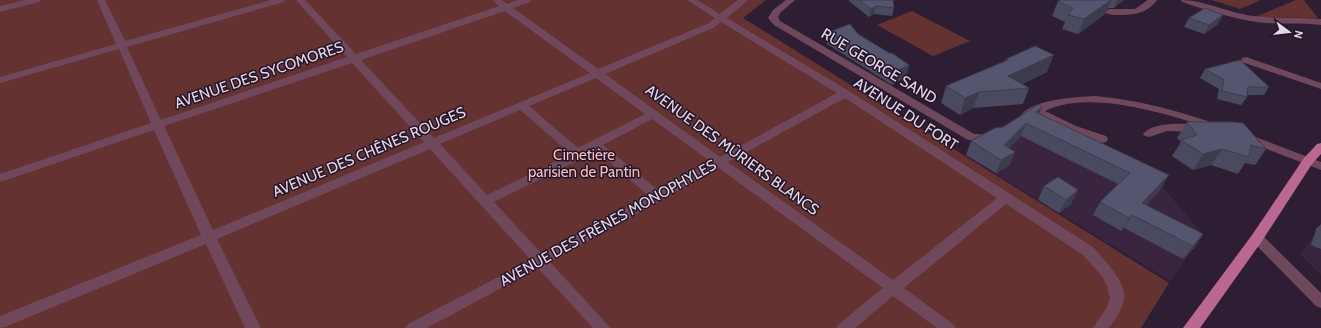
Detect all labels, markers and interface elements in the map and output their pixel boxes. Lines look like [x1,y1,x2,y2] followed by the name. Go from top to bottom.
[1269,12,1309,52] north arrow
[818,24,940,108] street label: RUE GEORGE SAND
[1291,29,1306,40] text: N
[172,38,346,112] street label: AVENUE DES SYCOMORES
[851,74,961,154] street label: AVENUE DU FORT
[642,80,823,219] street label: AVENUE DES MÛRIERS BLANCS
[269,102,469,201] street label: AVENUE DES CHÊNES ROUGES
[528,146,640,181] park label: Cimetière parisien de Pantin
[496,155,720,290] street label: AVENUE DES FRÊNES MONOPHYLES

